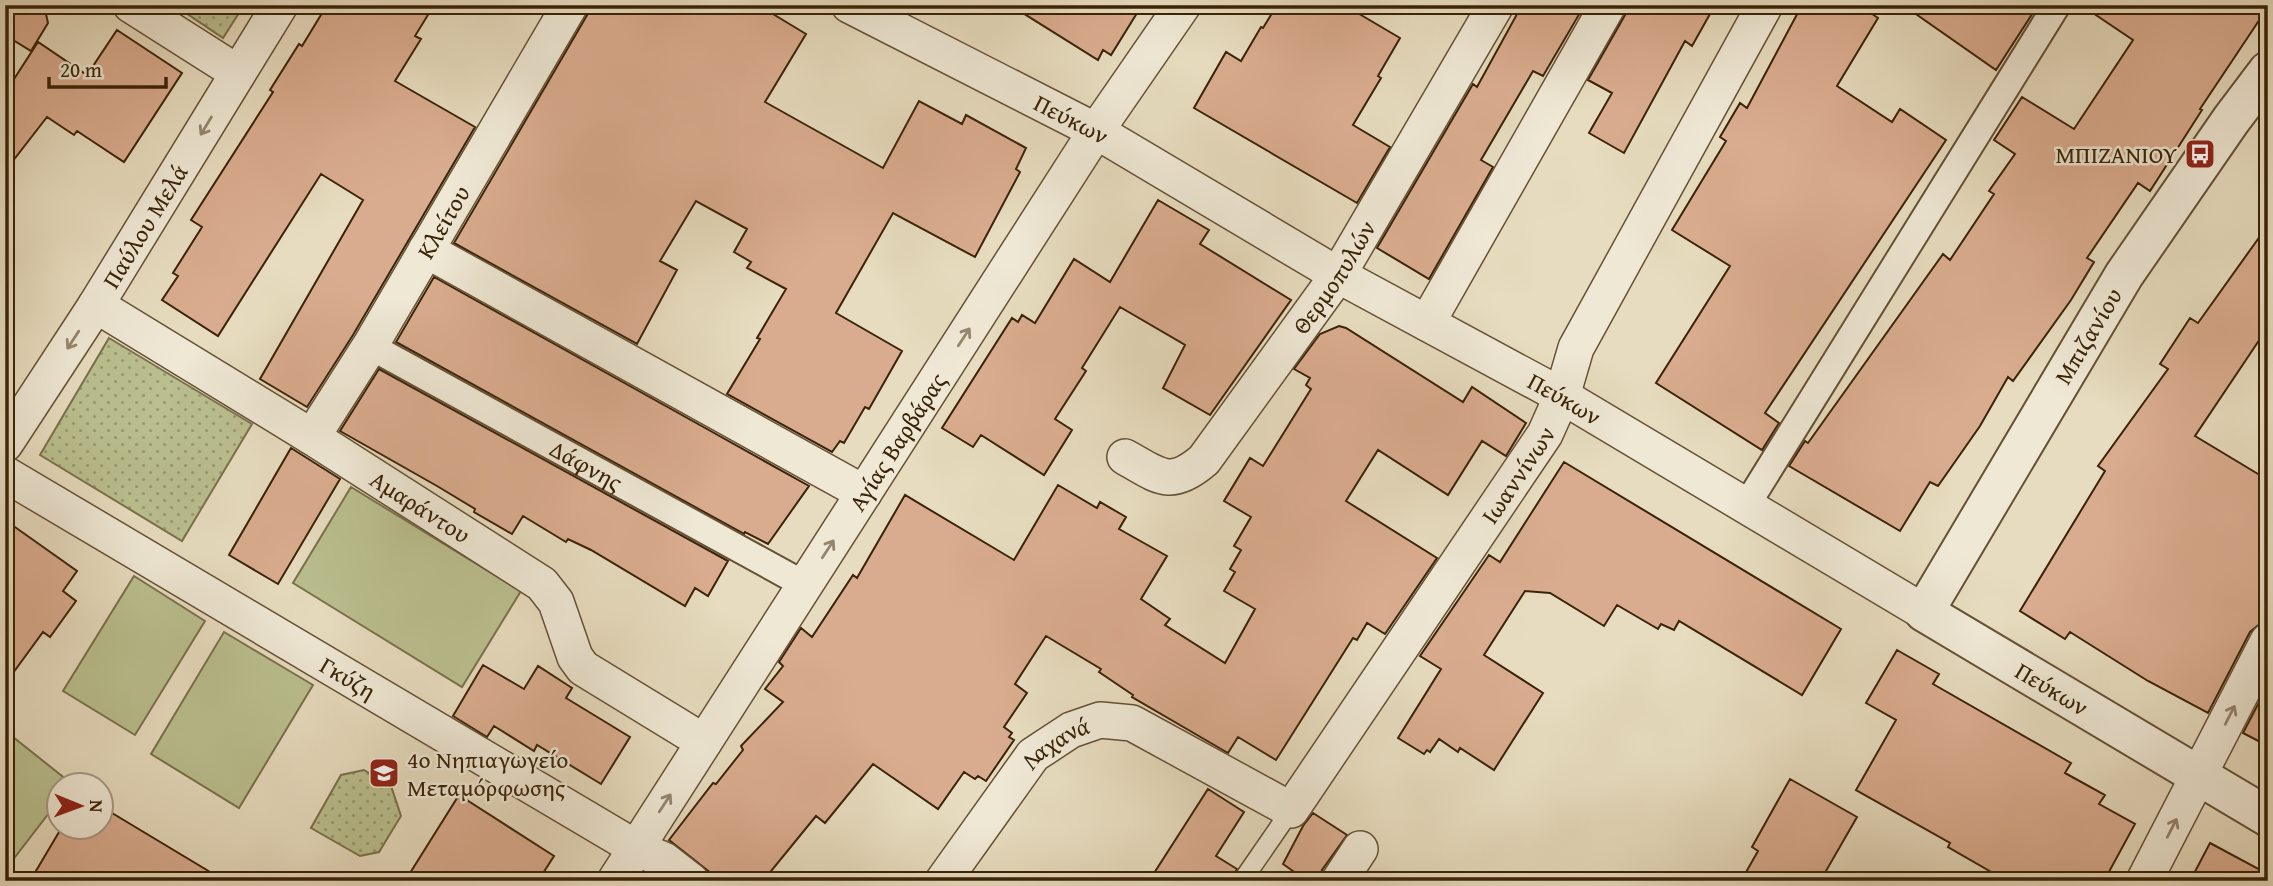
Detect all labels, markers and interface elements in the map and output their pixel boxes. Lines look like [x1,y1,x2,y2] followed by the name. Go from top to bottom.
[49,46,166,90] scale bar
[60,54,102,85] text: 20 m
[1028,85,1116,153] street label: Πεύκων
[198,115,212,135] one-way arrow
[2055,137,2178,172] place label: ΜΠΙΖΑΝΙΟΥ
[2183,137,2217,171] bus stop icon: ΜΠΙΖΑΝΙΟΥ
[93,157,196,295] street label: Παύλου Μελά
[408,178,478,265] street label: Κλείτου
[1283,213,1384,341] street label: Θερμοπυλών
[2045,281,2131,391] street label: Μπιζανίου
[956,328,971,347] one-way arrow
[66,330,80,349] one-way arrow
[1522,363,1608,433] street label: Πεύκων
[839,366,954,518] street label: Αγίας Βαρβάρας
[1472,421,1564,531] street label: Ιωαννίνων
[544,431,629,499] street label: Δάφνης
[364,461,477,551] street label: Αμαράντου
[820,540,835,559] one-way arrow
[314,647,383,708] street label: Γκύζη
[2009,653,2096,724] street label: Πεύκων
[2223,705,2237,726] one-way arrow
[1011,707,1094,776] street label: Λαχανά
[407,742,568,805] place label: 4ο Νηπιαγωγείο Μεταμόρφωσης
[367,756,401,790] school or university icon: 4ο Νηπιαγωγείο Μεταμόρφωσης
[46,770,116,840] north arrow
[659,793,673,813] one-way arrow
[83,800,111,813] text: N
[2165,819,2179,839] one-way arrow

